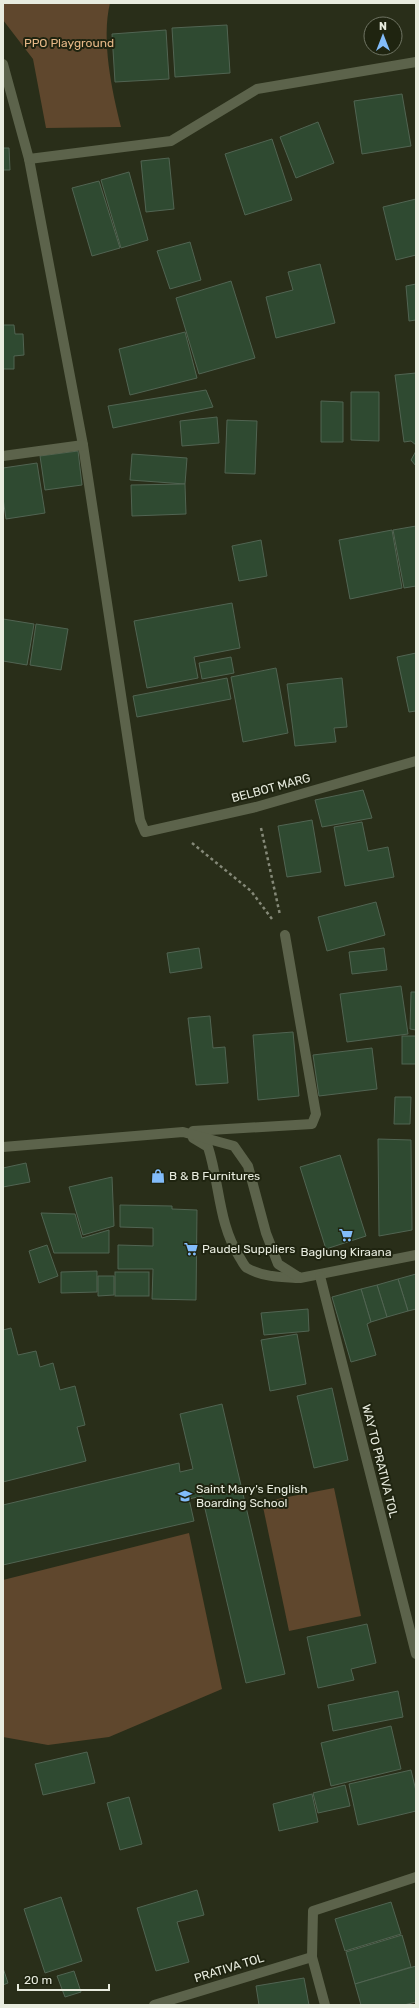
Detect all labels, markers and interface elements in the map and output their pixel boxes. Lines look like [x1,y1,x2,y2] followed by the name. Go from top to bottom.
[363,16,403,56] north arrow
[379,20,387,33] text: N
[24,36,114,50] park label: PPO Playground
[230,771,312,805] street label: BELBOT MARG
[150,1168,166,1184] shop icon: B & B Furnitures
[169,1169,260,1183] place label: B & B Furnitures
[338,1227,354,1243] supermarket icon: Baglung Kiraana
[183,1241,199,1257] supermarket icon: Paudel Suppliers
[202,1242,295,1256] place label: Paudel Suppliers
[300,1245,392,1259] place label: Baglung Kiraana
[359,1403,401,1519] street label: WAY TO PRATIVA TOL
[196,1482,308,1510] place label: Saint Mary's English Boarding School
[177,1488,193,1504] school or university icon: Saint Mary's English Boarding School
[192,1951,266,1985] street label: PRATIVA TOL
[18,1966,109,1992] scale bar
[24,1973,52,1987] text: 20 m

